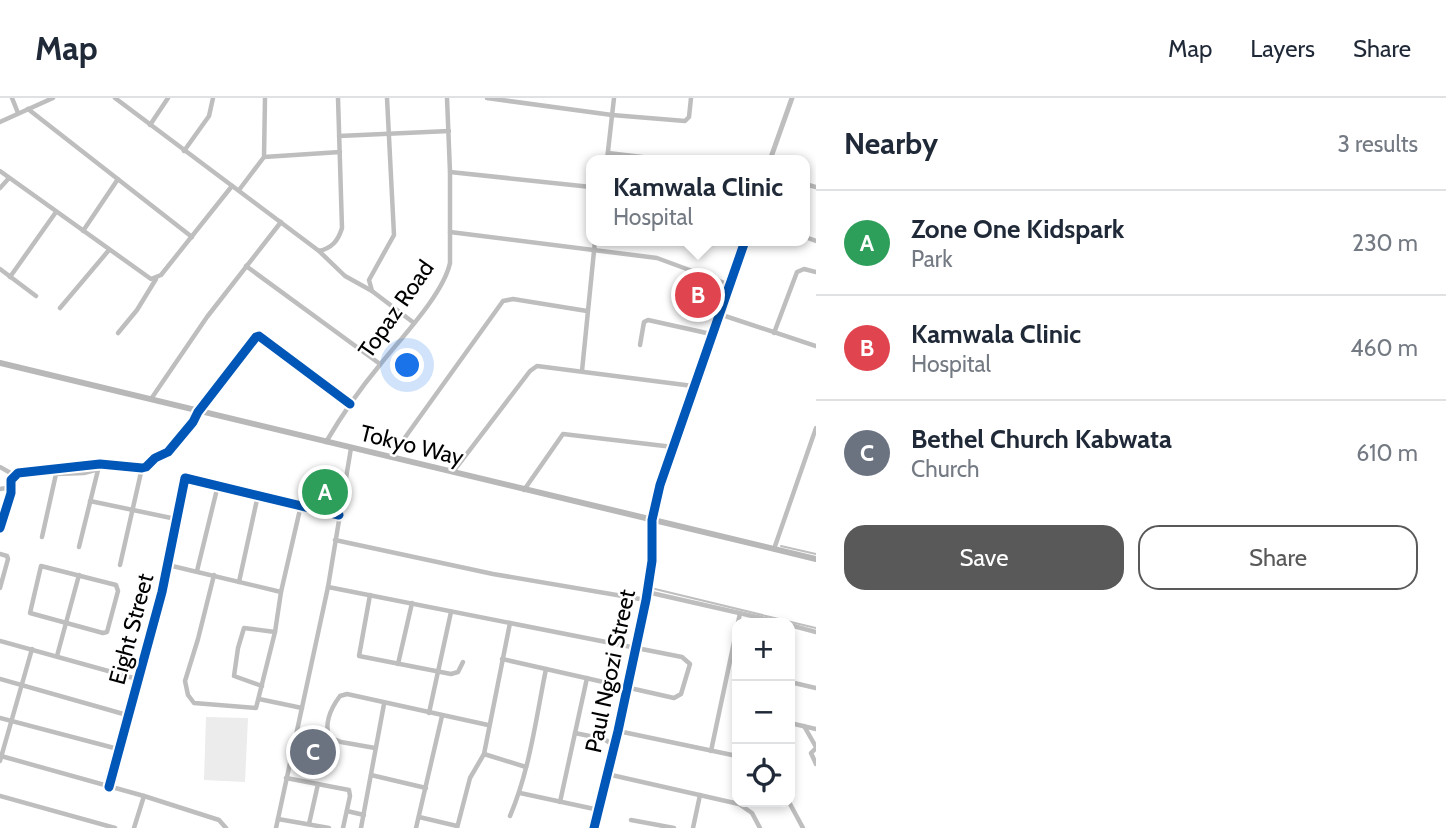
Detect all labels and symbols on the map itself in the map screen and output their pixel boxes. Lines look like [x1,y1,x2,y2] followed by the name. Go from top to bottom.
[352,255,440,363] street label: Topaz Road
[675,269,721,321] pin: B
[390,348,424,382] your location
[357,419,467,471] street label: Tokyo Way
[302,466,348,518] pin: A
[103,570,159,688] street label: Eight Street
[579,587,641,755] street label: Paul Ngozi Street
[290,726,336,778] pin: C

